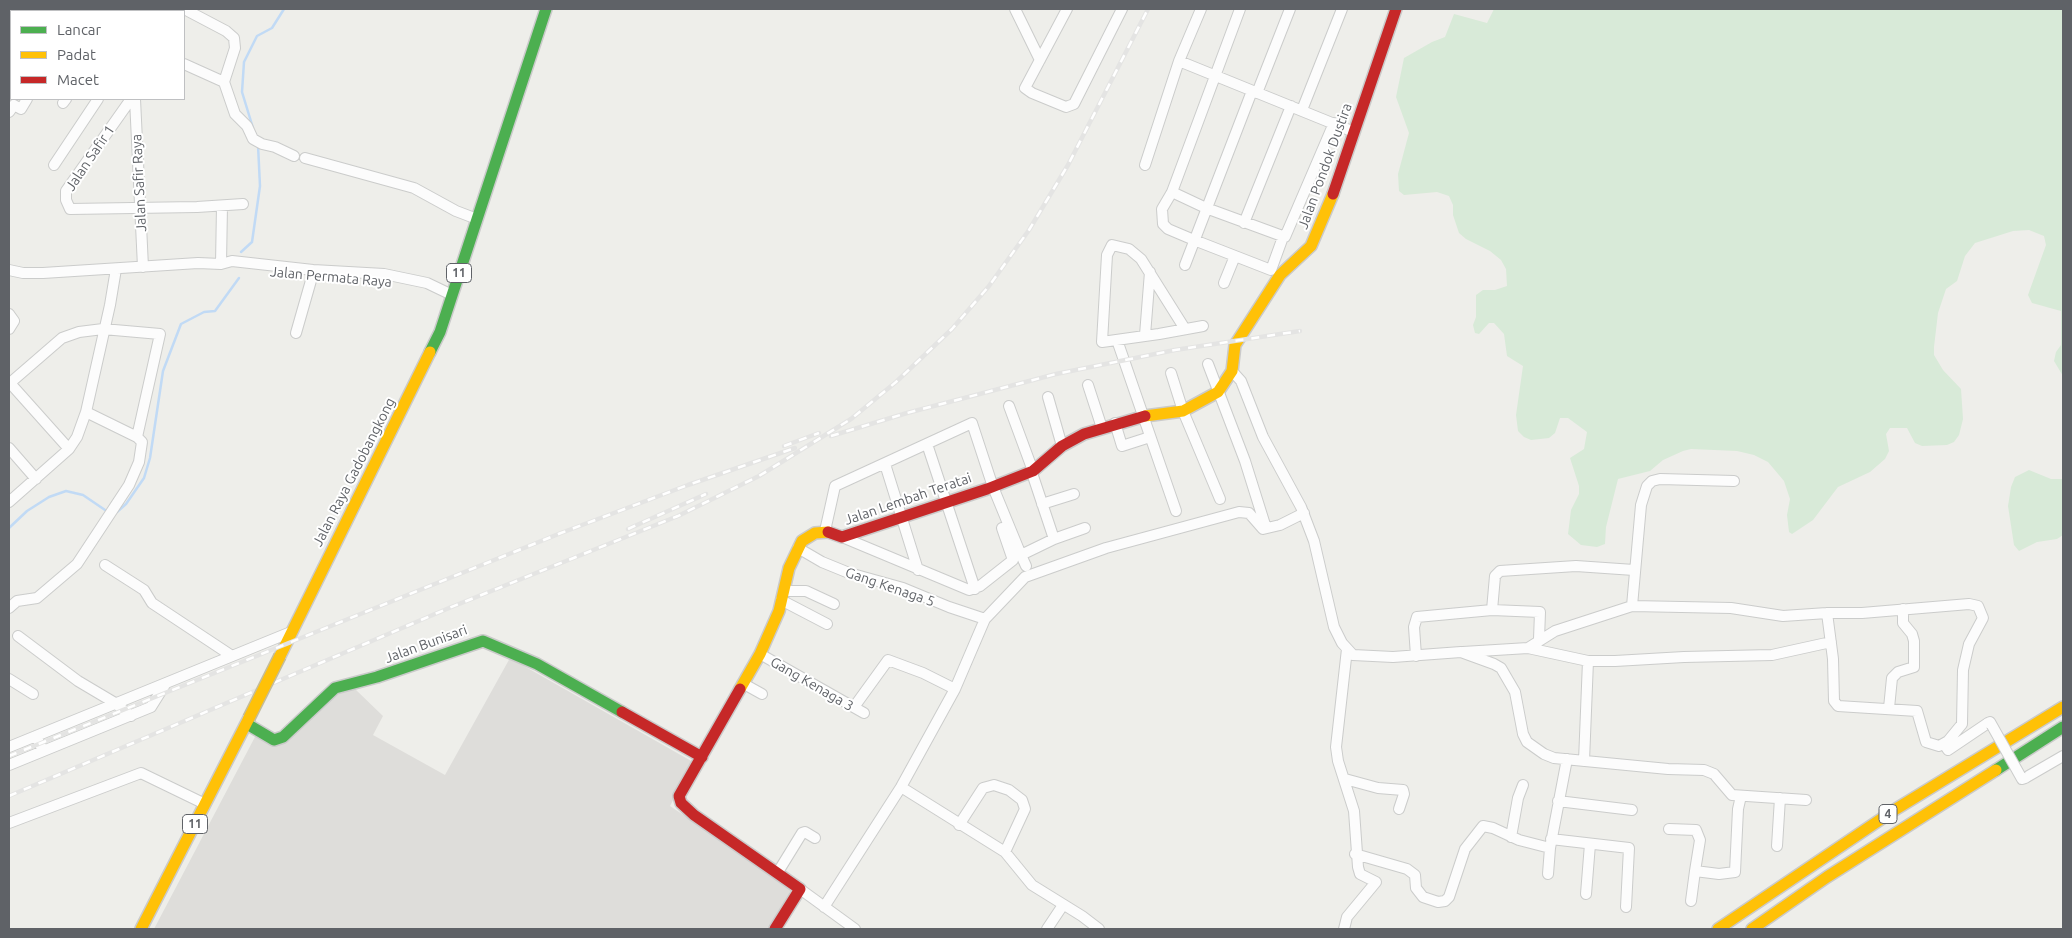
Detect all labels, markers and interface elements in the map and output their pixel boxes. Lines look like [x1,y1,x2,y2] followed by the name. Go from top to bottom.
[10,10,185,100] legend
[57,21,101,38] text: Lancar
[57,46,96,63] text: Padat
[57,71,99,88] text: Macet
[1294,101,1356,231] street label: Jalan Pondok Dustira
[62,122,118,194] street label: Jalan Safir 1
[128,134,150,232] street label: Jalan Safir Raya
[269,263,393,291] street label: Jalan Permata Raya
[446,264,472,282] road number: 11
[309,395,399,549] street label: Jalan Raya Gadobangkong
[842,469,974,529] street label: Jalan Lembah Teratai
[843,564,937,610] street label: Gang Kenaga 5
[383,621,469,667] street label: Jalan Bunisari
[767,653,857,715] street label: Gang Kenaga 3
[1879,804,1897,824] road number: 4
[182,814,208,834] road number: 11

